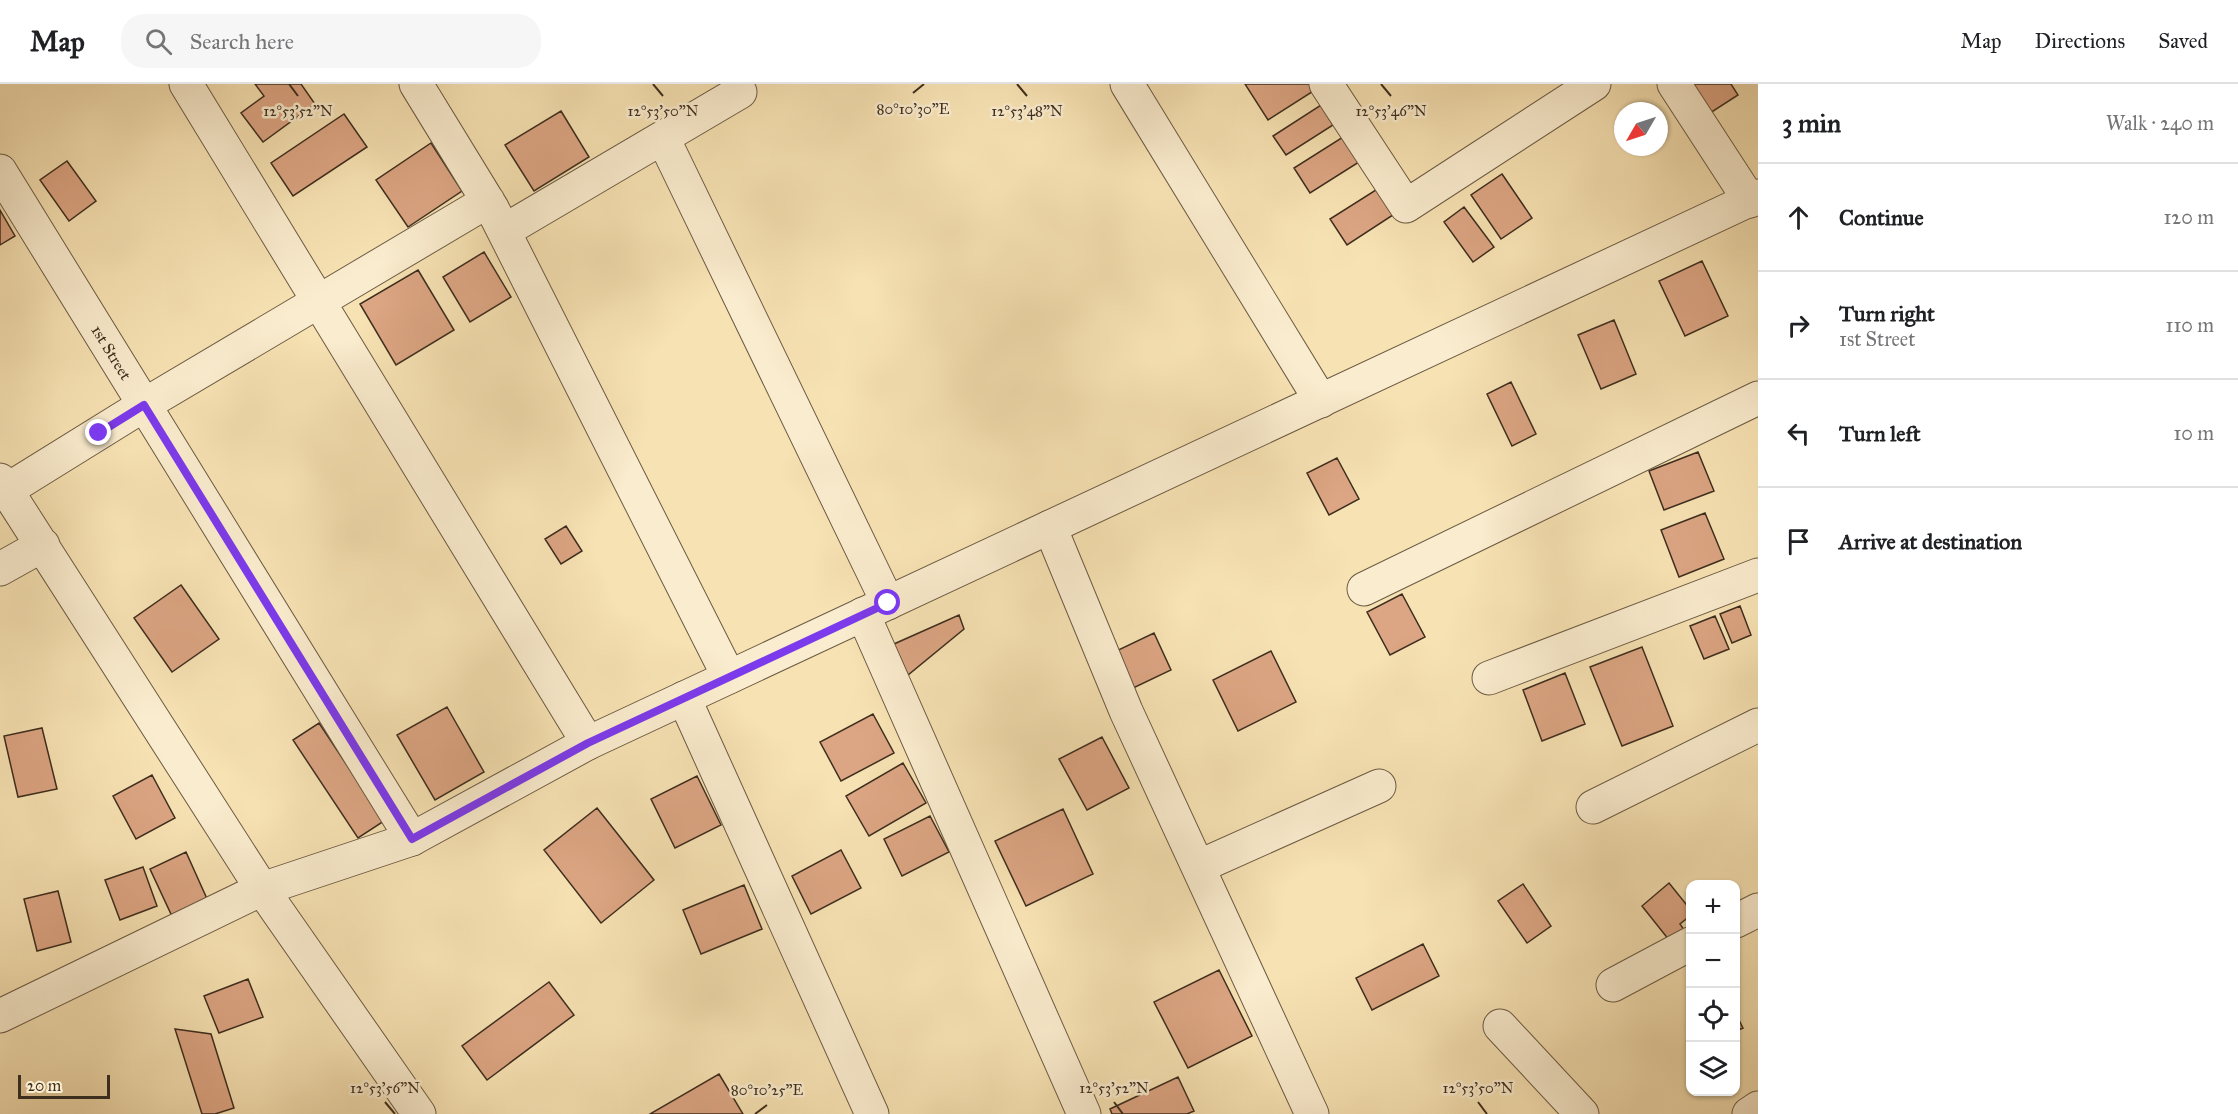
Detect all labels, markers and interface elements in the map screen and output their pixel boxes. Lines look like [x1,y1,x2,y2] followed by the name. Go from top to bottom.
[121,14,541,68] search box
[30,24,85,59] text: Map
[142,25,175,58] icon: search
[190,28,294,55] text: Search here
[1961,28,2002,54] text: Map
[2035,28,2125,54] text: Directions
[2158,28,2208,54] text: Saved
[877,100,950,118] text: 80°10'30"E
[263,102,333,120] text: 12°53'52"N
[628,102,699,120] text: 12°53'50"N
[991,102,1063,120] text: 12°53'48"N
[1355,102,1427,120] text: 12°53'46"N
[1614,102,1668,156] north arrow
[1782,107,1841,139] text: 3 min
[2106,111,2214,135] text: Walk · 240 m
[1782,201,1815,234] icon: ahead
[1839,204,1924,231] text: Continue
[2163,205,2214,229] text: 120 m
[1839,300,1935,327] text: Turn right
[1782,309,1815,342] icon: right
[2166,313,2214,337] text: 110 m
[88,321,136,384] street label: 1st Street
[1839,327,1915,351] text: 1st Street
[1782,417,1815,450] icon: left
[85,419,111,445] route end
[1839,420,1921,447] text: Turn left
[2173,421,2214,445] text: 10 m
[1782,525,1815,558] icon: arrive
[1839,528,2022,555] text: Arrive at destination
[874,589,900,615] route start
[1686,880,1740,1096] map controls
[1686,880,1740,934] button: +
[1686,934,1740,988] button: −
[1686,988,1740,1042] button: locate
[1686,1042,1740,1096] button: layers
[18,1072,110,1100] scale bar
[27,1076,61,1095] text: 20 m
[350,1079,420,1097] text: 12°53'56"N
[1079,1079,1149,1097] text: 12°53'52"N
[1443,1079,1514,1097] text: 12°53'50"N
[731,1081,803,1099] text: 80°10'25"E

